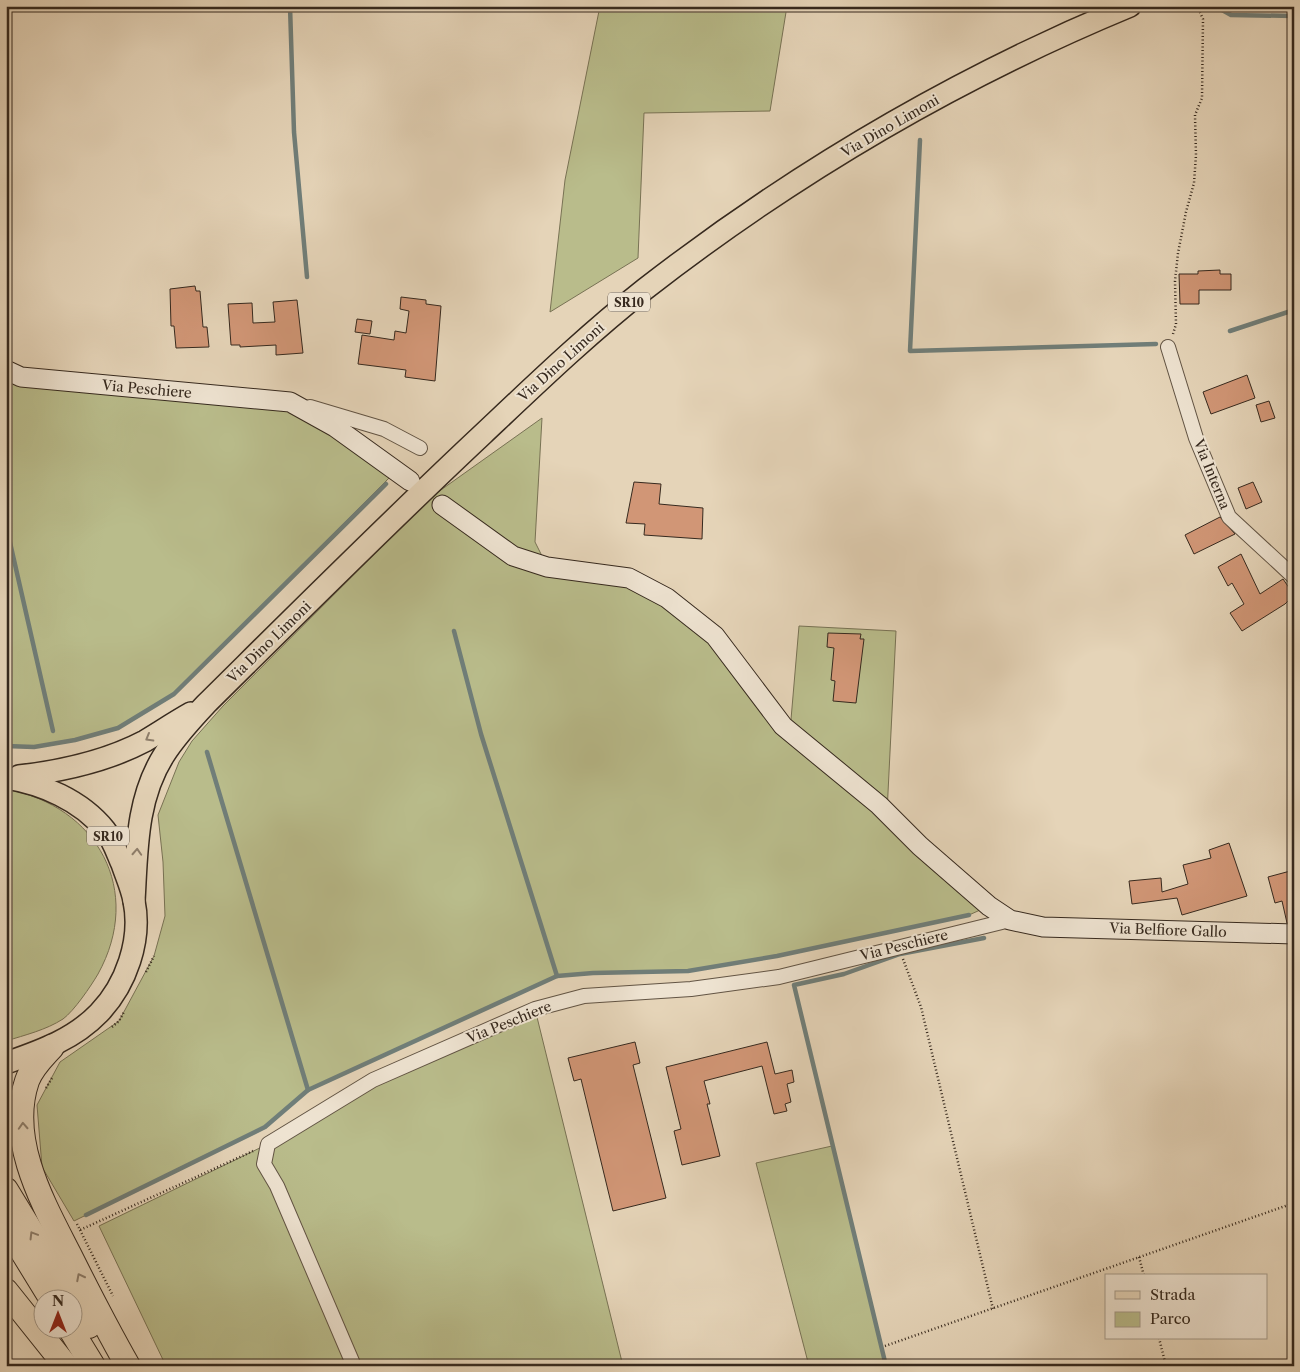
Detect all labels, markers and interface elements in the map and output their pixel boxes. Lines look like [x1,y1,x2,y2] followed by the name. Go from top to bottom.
[837,91,942,162] street label: Via Dino Limoni
[608,292,650,312] road number: SR10
[513,318,608,406] street label: Via Dino Limoni
[100,376,193,402] street label: Via Peschiere
[1189,435,1234,512] street label: Via Interna
[222,597,315,687] street label: Via Dino Limoni
[145,731,154,741] one-way arrow
[87,826,129,846] road number: SR10
[132,848,143,856] one-way arrow
[1108,919,1227,941] street label: Via Belfiore Gallo
[857,925,950,965] street label: Via Peschiere
[463,997,554,1048] street label: Via Peschiere
[17,1122,28,1130] one-way arrow
[30,1231,40,1240] one-way arrow
[76,1273,86,1282] one-way arrow
[1105,1274,1268,1340] legend
[1150,1285,1196,1304] text: Strada
[32,1290,82,1340] north arrow
[52,1292,64,1310] text: N
[1150,1309,1191,1328] text: Parco

